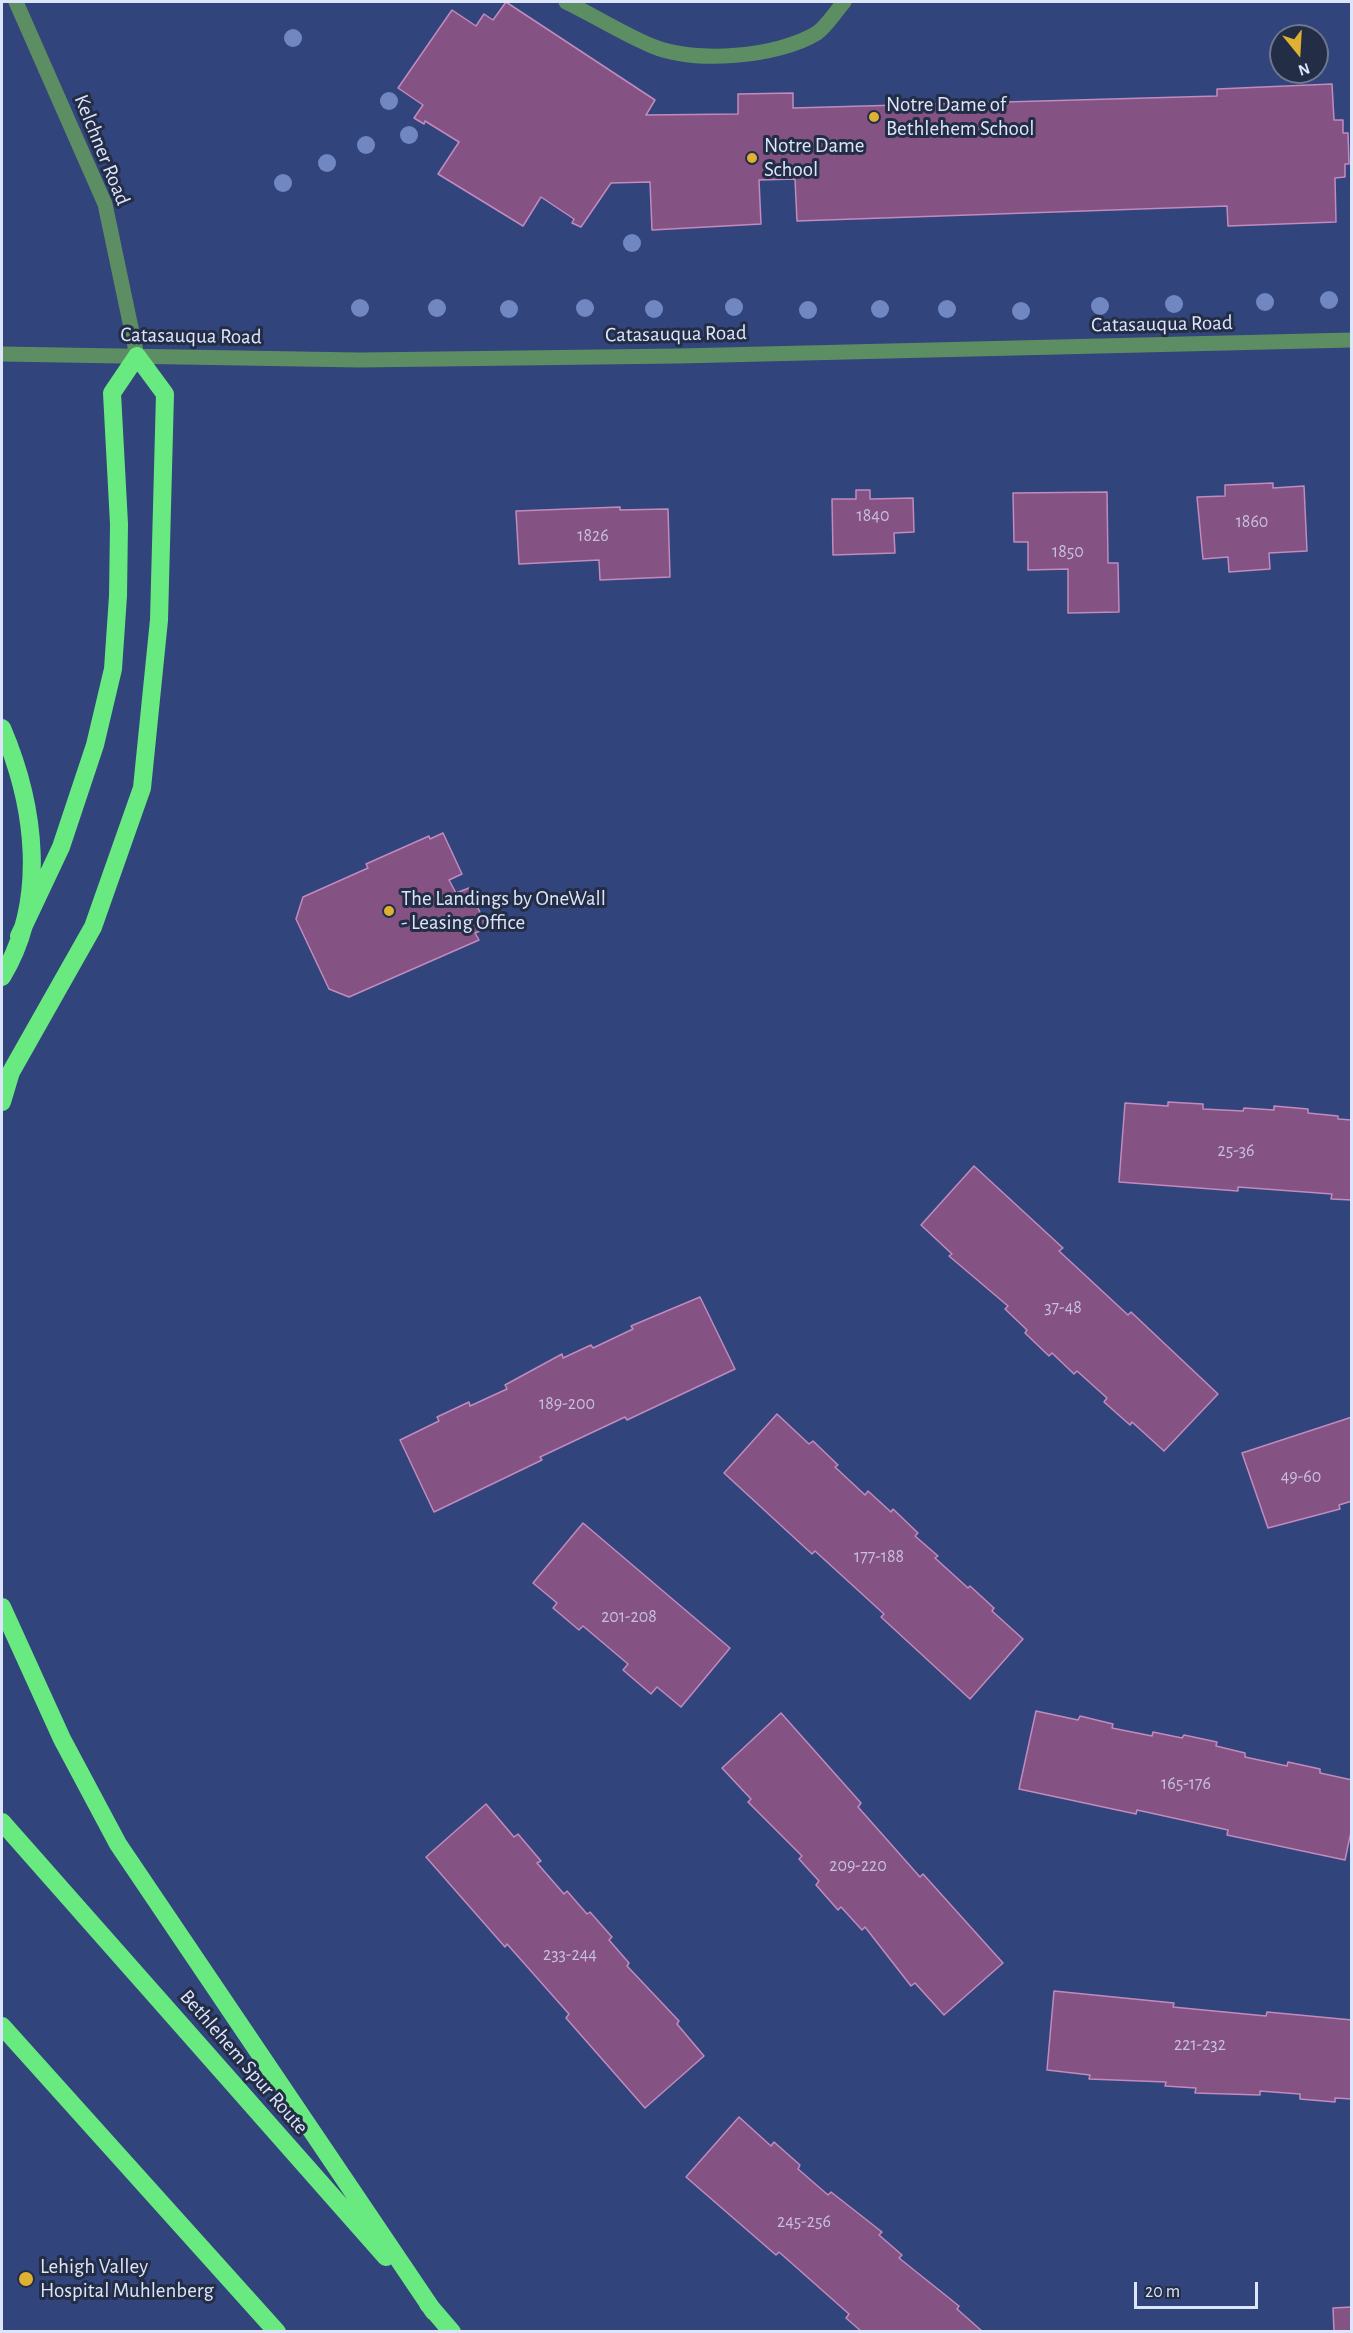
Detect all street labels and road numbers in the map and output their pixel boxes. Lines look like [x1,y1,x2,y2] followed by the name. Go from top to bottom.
[68,91,136,209] street label: Kelchner Road
[1091,310,1233,338] street label: Catasauqua Road
[605,320,747,348] street label: Catasauqua Road
[120,322,262,350] street label: Catasauqua Road
[174,1985,314,2139] street label: Bethlehem Spur Route

